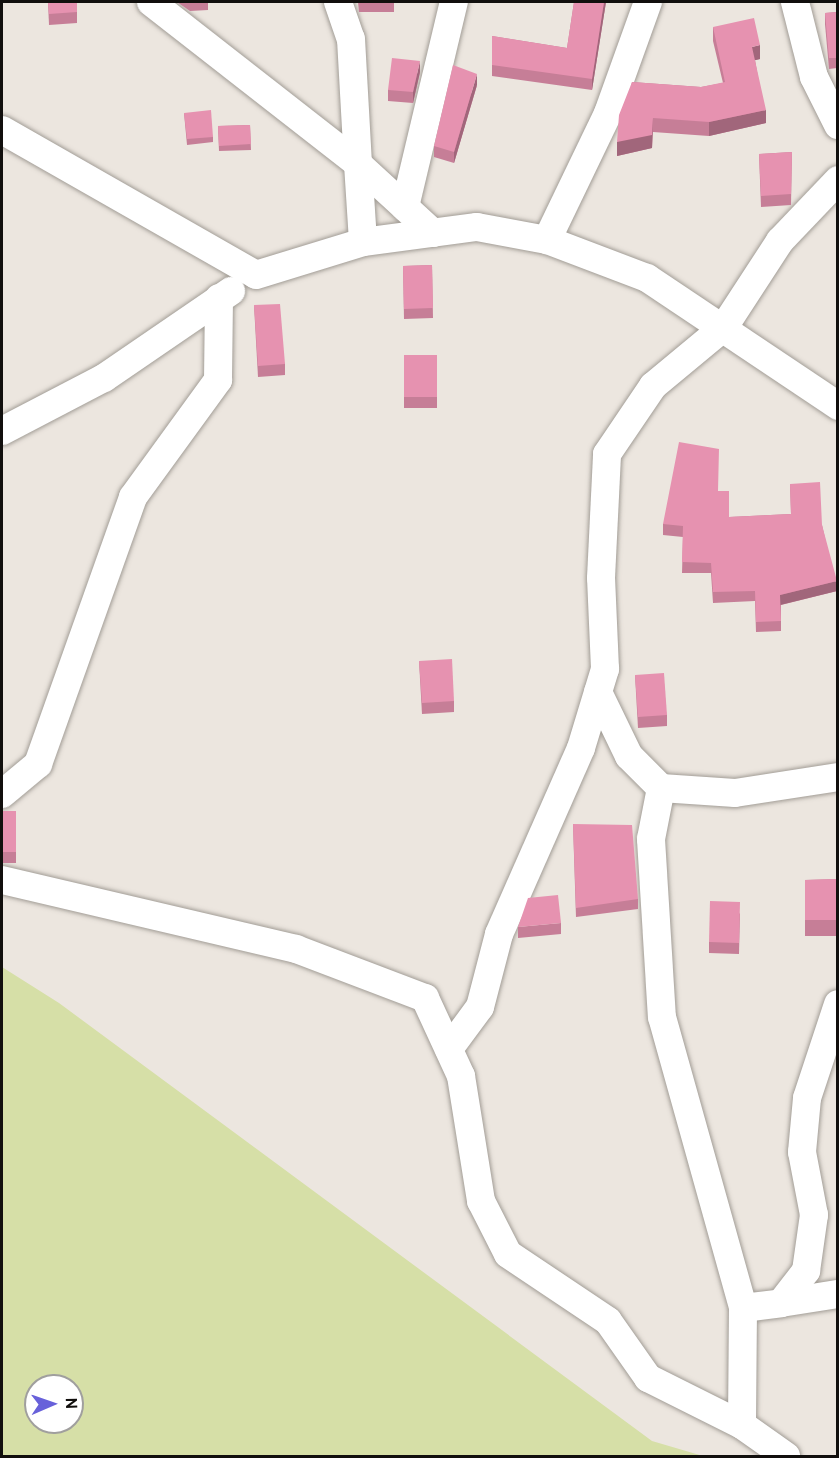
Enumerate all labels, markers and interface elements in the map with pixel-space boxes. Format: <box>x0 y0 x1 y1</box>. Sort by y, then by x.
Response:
north arrow <box>24 1374 84 1434</box>
text: N <box>60 1397 80 1410</box>

